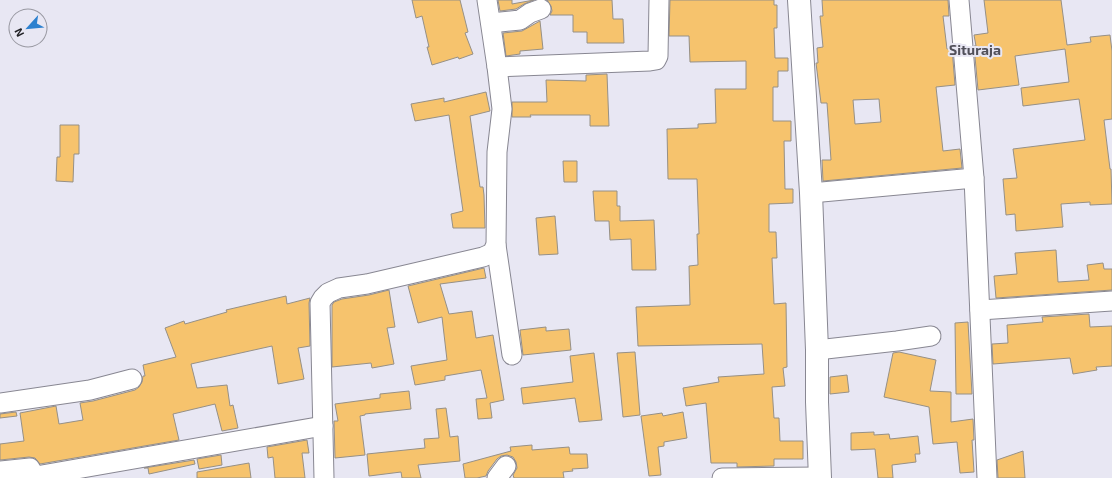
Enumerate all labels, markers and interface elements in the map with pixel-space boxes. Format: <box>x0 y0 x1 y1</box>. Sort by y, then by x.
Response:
north arrow <box>8 8 48 48</box>
text: N <box>11 26 26 39</box>
district label: Situraja <box>949 41 1001 58</box>

